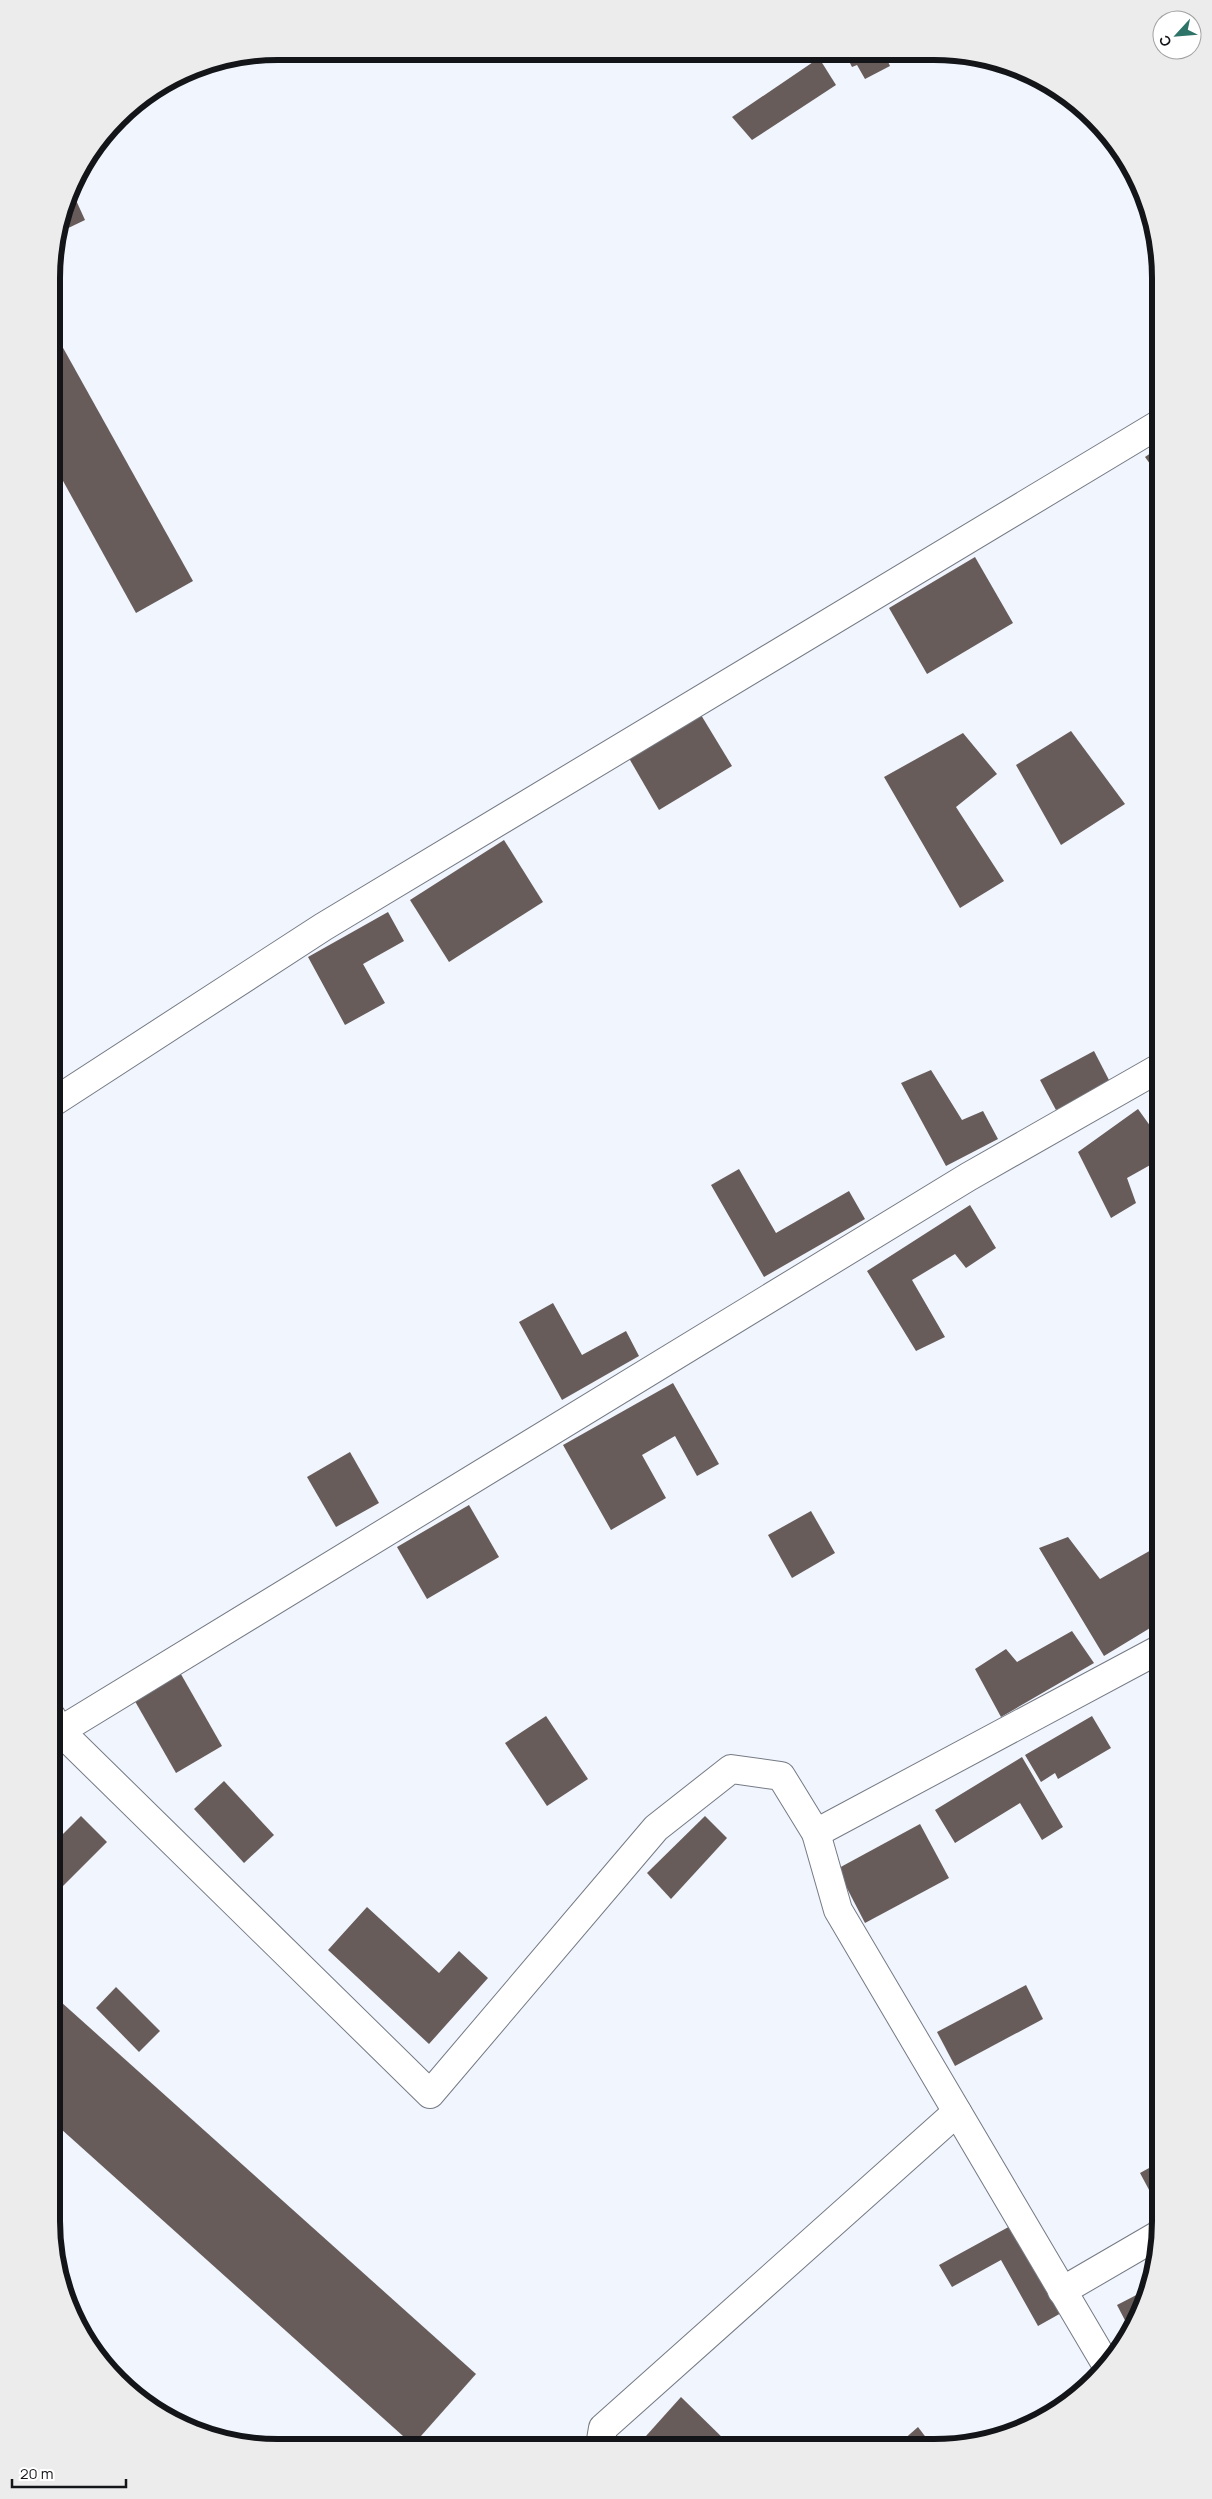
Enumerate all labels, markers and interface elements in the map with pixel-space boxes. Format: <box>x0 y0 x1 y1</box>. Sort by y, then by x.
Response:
north arrow <box>1152 10 1202 60</box>
text: С <box>1154 32 1176 50</box>
scale bar <box>12 2456 126 2488</box>
text: 20 m <box>20 2463 53 2484</box>

